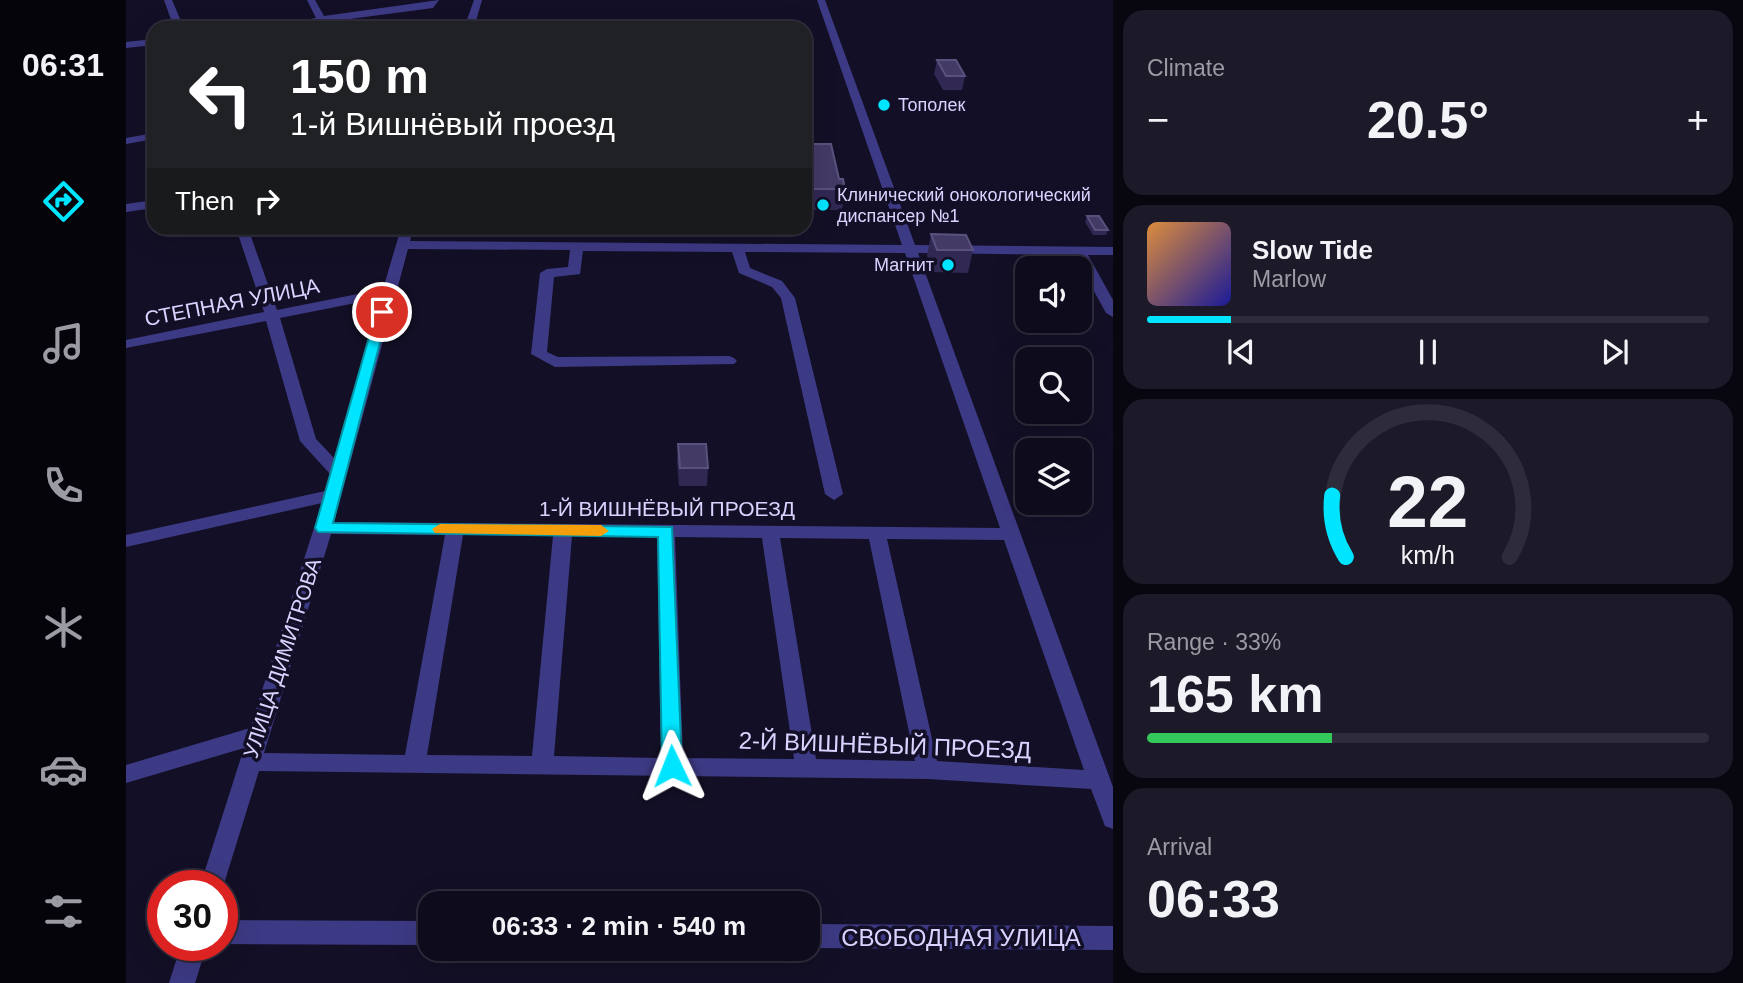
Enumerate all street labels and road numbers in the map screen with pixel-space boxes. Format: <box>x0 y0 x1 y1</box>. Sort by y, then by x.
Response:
street label: СТЕПНАЯ УЛИЦА <box>143 274 321 330</box>
street label: 1-Й ВИШНЁВЫЙ ПРОЕЗД <box>539 497 795 520</box>
street label: УЛИЦА ДИМИТРОВА <box>239 555 325 761</box>
street label: 2-Й ВИШНЁВЫЙ ПРОЕЗД <box>738 726 1032 764</box>
street label: СВОБОДНАЯ УЛИЦА <box>841 924 1081 951</box>

